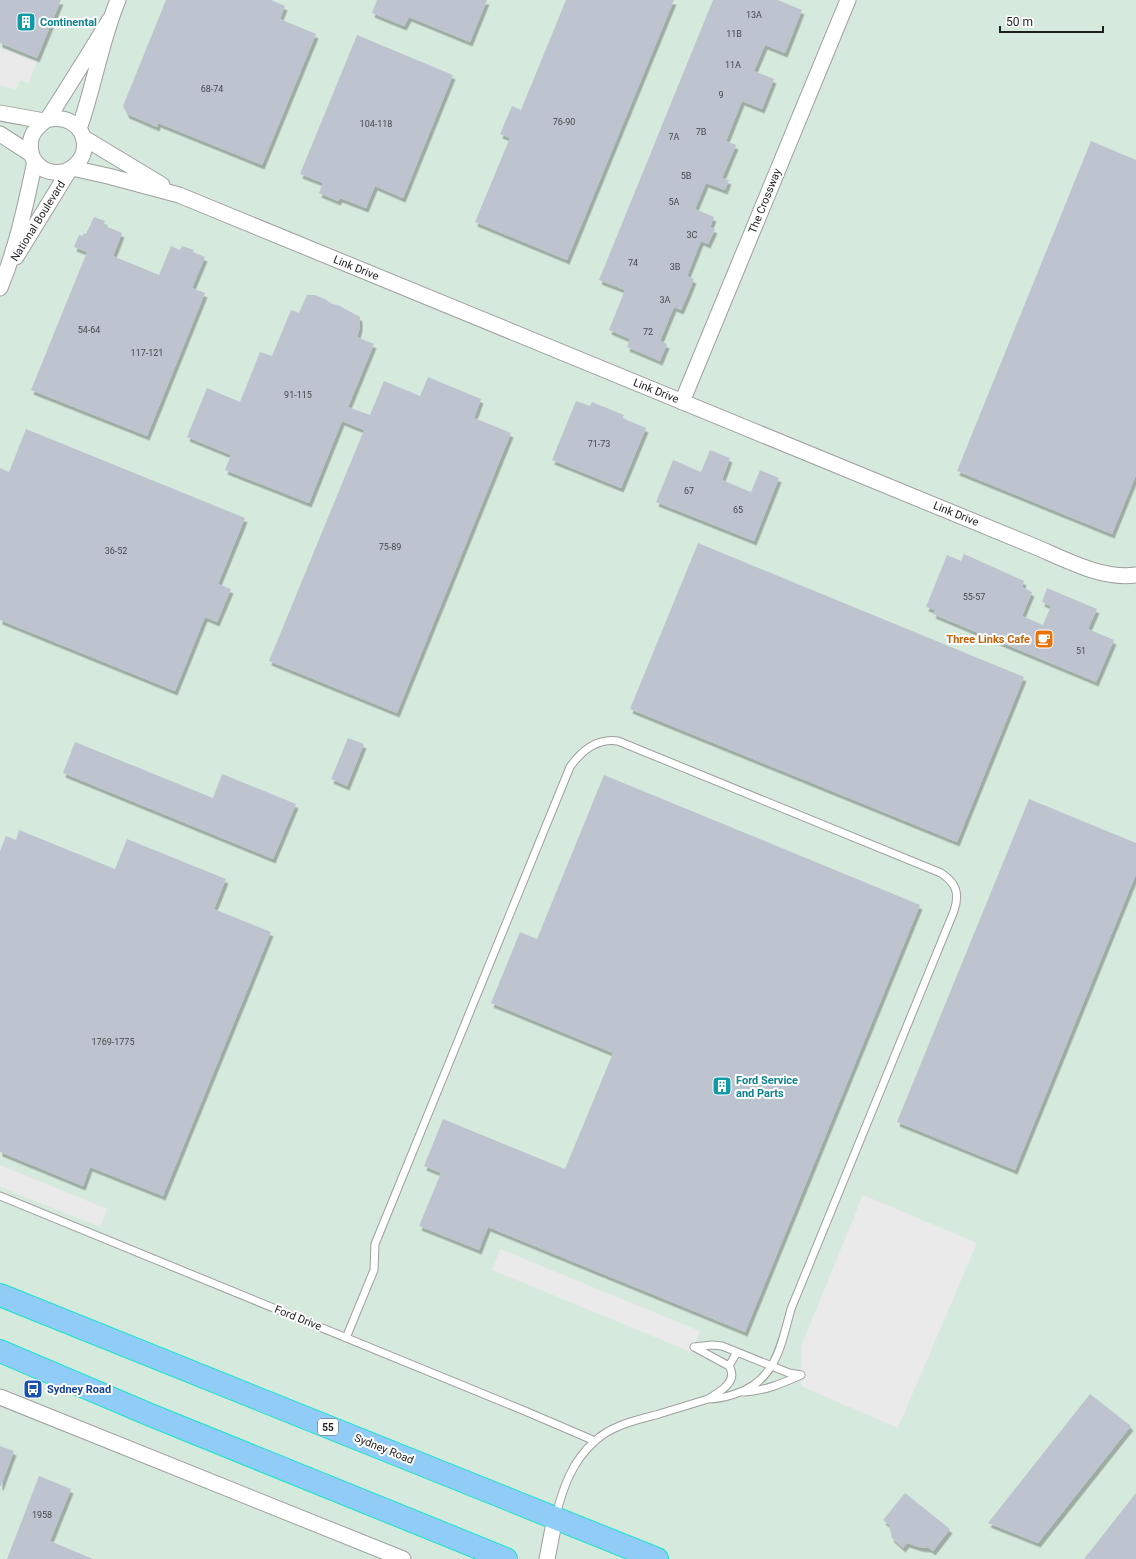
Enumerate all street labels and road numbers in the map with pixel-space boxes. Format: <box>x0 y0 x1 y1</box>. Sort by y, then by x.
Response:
street label: The Crossway <box>746 166 784 235</box>
street label: National Boulevard <box>8 178 68 264</box>
street label: Link Drive <box>331 253 381 283</box>
street label: Link Drive <box>631 376 681 406</box>
street label: Link Drive <box>931 499 981 529</box>
street label: Ford Drive <box>273 1303 324 1333</box>
road number: 55 <box>318 1419 338 1435</box>
street label: Sydney Road <box>352 1431 416 1467</box>

